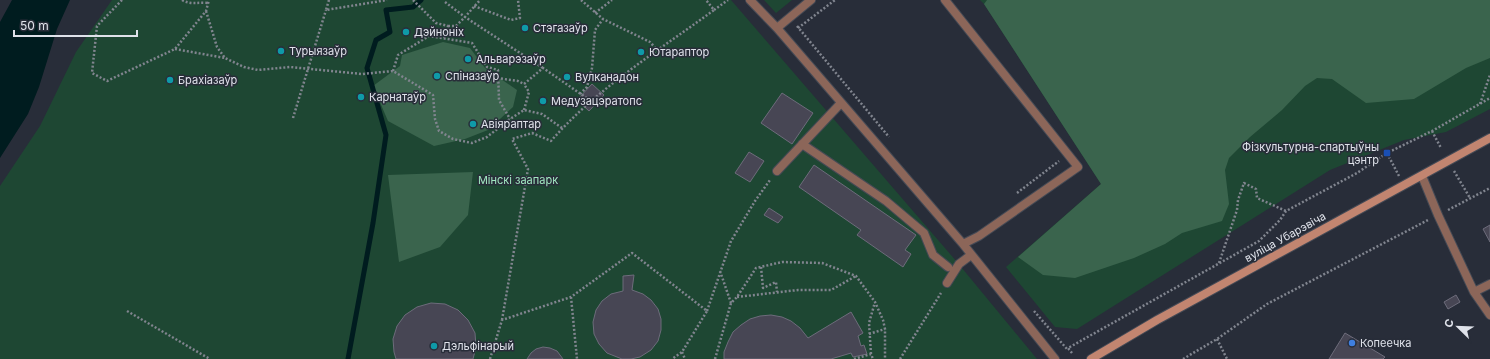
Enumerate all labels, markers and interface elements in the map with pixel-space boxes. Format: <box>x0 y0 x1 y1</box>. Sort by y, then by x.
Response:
scale bar <box>14 12 137 38</box>
text: 50 m <box>20 18 49 33</box>
place label: Стэгазаўр <box>533 21 588 35</box>
marker: Стэгазаўр <box>520 23 530 33</box>
place label: Дэйноніх <box>414 25 464 39</box>
marker: Дэйноніх <box>401 27 411 37</box>
place label: Турыязаўр <box>289 44 347 58</box>
place label: Ютараптор <box>649 45 709 59</box>
marker: Турыязаўр <box>276 46 286 56</box>
marker: Ютараптор <box>636 47 646 57</box>
place label: Альварэзаўр <box>476 52 546 66</box>
marker: Альварэзаўр <box>463 54 473 64</box>
place label: Спіназаўр <box>445 69 499 83</box>
place label: Вулканадон <box>575 70 639 84</box>
marker: Спіназаўр <box>432 71 442 81</box>
marker: Вулканадон <box>562 72 572 82</box>
place label: Брахіазаўр <box>178 73 238 87</box>
marker: Брахіазаўр <box>165 75 175 85</box>
place label: Карнатаўр <box>369 90 426 104</box>
marker: Карнатаўр <box>356 92 366 102</box>
place label: Медузацэратопс <box>551 94 642 108</box>
marker: Медузацэратопс <box>538 96 548 106</box>
place label: Авіяраптар <box>481 117 541 131</box>
marker: Авіяраптар <box>468 119 478 129</box>
place label: Фізкультурна-спартыўны цэнтр <box>1242 140 1379 167</box>
marker: Фізкультурна-спартыўны цэнтр <box>1382 148 1392 158</box>
park label: Мінскі заапарк <box>478 173 558 187</box>
street label: вуліца Убарэвіча <box>1242 209 1328 265</box>
north arrow <box>1438 307 1478 347</box>
text: С <box>1441 317 1457 330</box>
place label: Копеечка <box>1360 336 1411 350</box>
marker: Копеечка <box>1347 338 1357 348</box>
place label: Дэльфінарый <box>442 339 514 353</box>
marker: Дэльфінарый <box>429 341 439 351</box>

